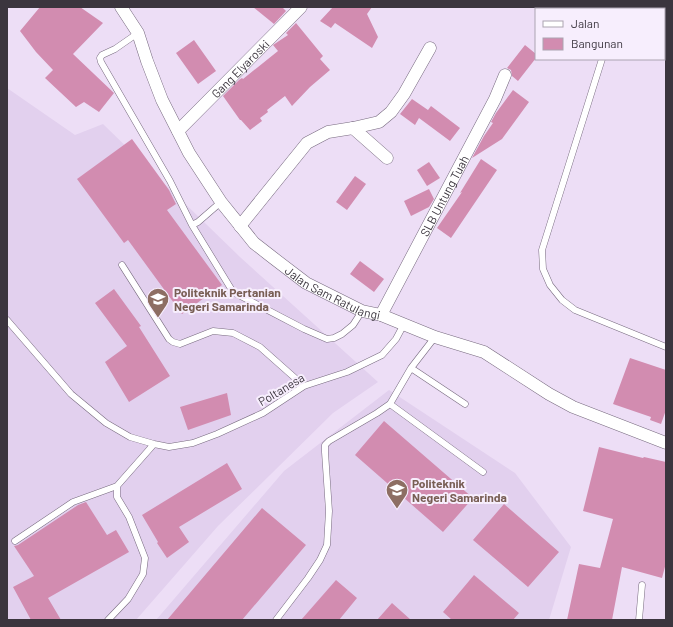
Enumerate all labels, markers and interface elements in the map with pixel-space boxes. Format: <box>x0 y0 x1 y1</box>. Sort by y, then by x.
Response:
legend <box>535 8 665 60</box>
text: Jalan <box>571 16 599 30</box>
text: Bangunan <box>571 36 623 50</box>
street label: Gang Elyaroski <box>208 37 272 100</box>
street label: SLB Untung Tuah <box>417 153 471 238</box>
street label: Jalan Sam Ratulangi <box>283 263 382 322</box>
place label: Politeknik Pertanian Negeri Samarinda <box>174 285 281 313</box>
school or university icon: Politeknik Pertanian Negeri Samarinda <box>145 286 171 319</box>
street label: Poltanesa <box>255 370 307 408</box>
place label: Politeknik Negeri Samarinda <box>412 476 507 504</box>
school or university icon: Politeknik Negeri Samarinda <box>384 477 410 510</box>

